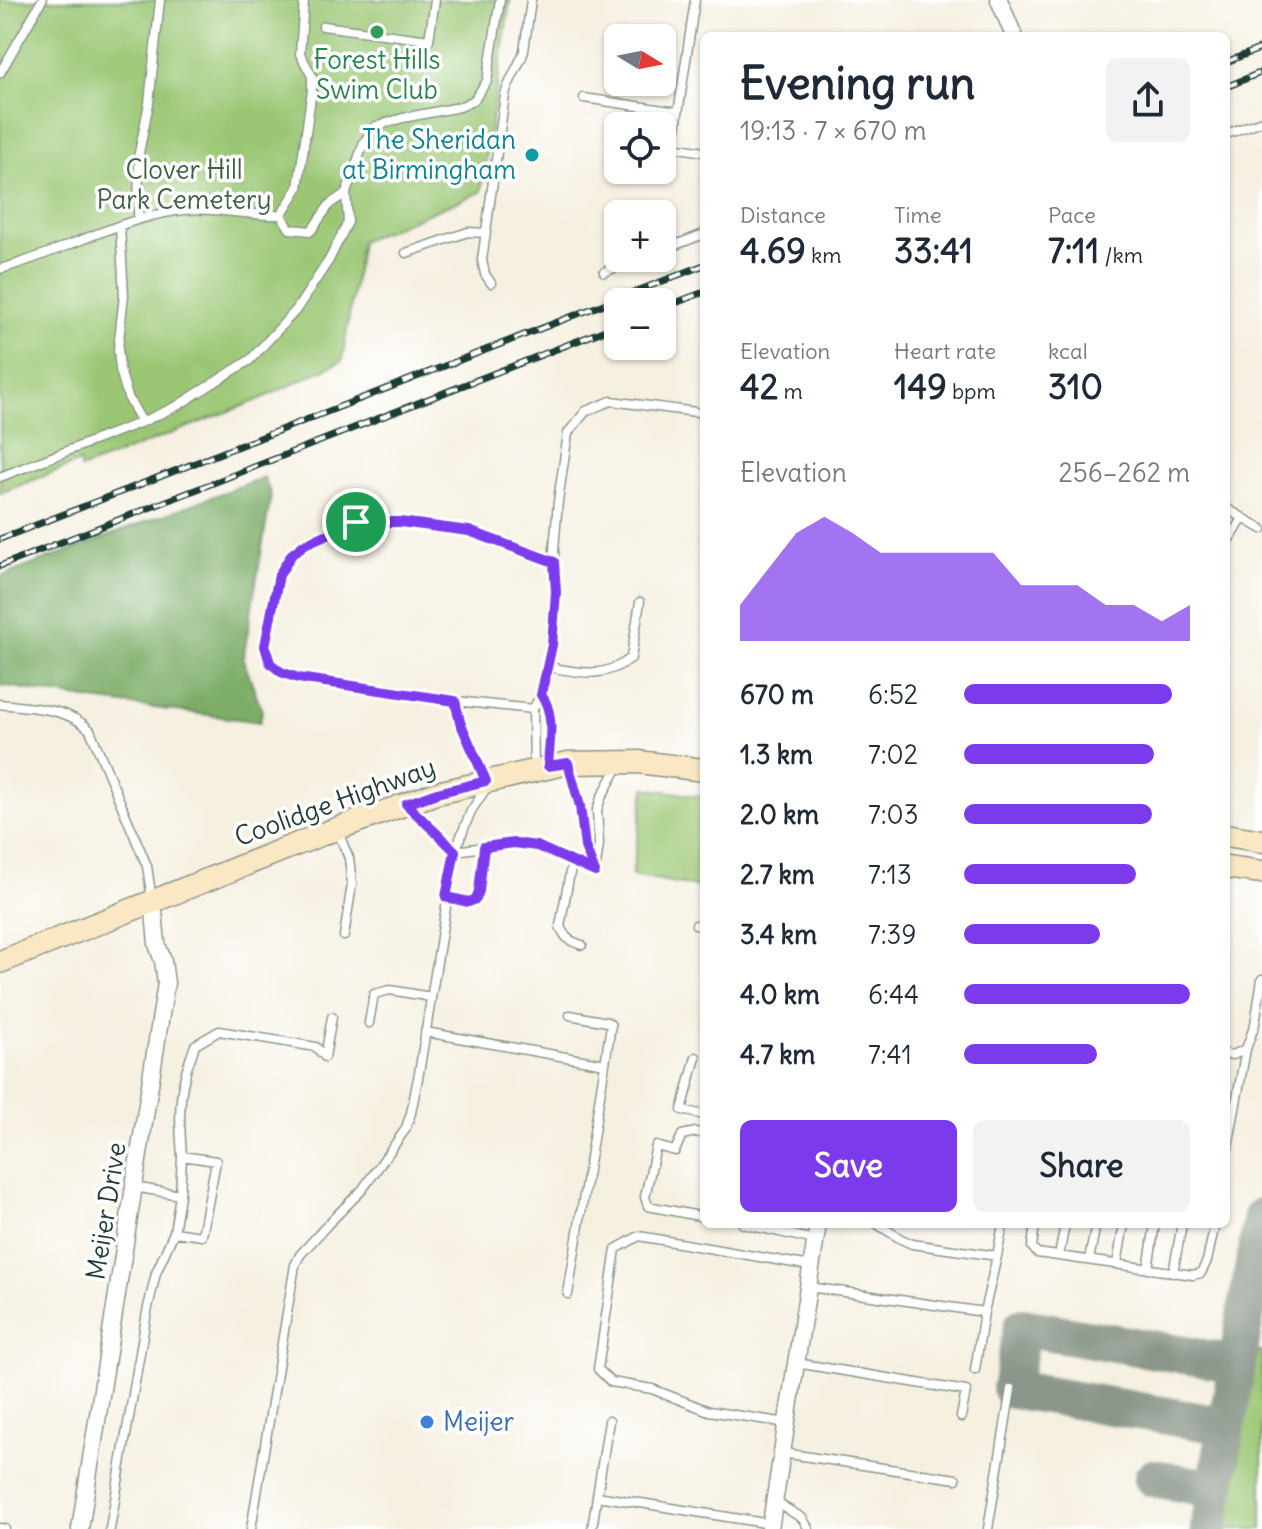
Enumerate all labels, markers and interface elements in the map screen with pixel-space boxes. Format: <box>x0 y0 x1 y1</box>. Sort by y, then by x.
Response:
marker: Forest Hills Swim Club <box>368 23 386 41</box>
north arrow <box>604 24 676 96</box>
map controls <box>604 24 676 360</box>
place label: Forest Hills Swim Club <box>314 43 440 106</box>
text: Evening run <box>740 56 975 111</box>
button: share <box>1106 58 1190 142</box>
button: locate <box>604 112 676 184</box>
text: 19:13 · 7 × 670 m <box>740 114 926 147</box>
place label: The Sheridan at Birmingham <box>342 123 516 186</box>
marker: The Sheridan at Birmingham <box>523 146 541 164</box>
park label: Clover Hill Park Cemetery <box>96 153 272 216</box>
button: + <box>604 200 676 272</box>
text: Distance <box>740 201 826 229</box>
text: Time <box>894 201 942 229</box>
text: Pace <box>1048 201 1096 229</box>
text: 4.69 <box>740 229 806 272</box>
text: 33:41 <box>894 229 973 272</box>
text: 7:11 <box>1048 229 1099 272</box>
text: km <box>806 241 842 269</box>
text: /km <box>1099 241 1143 269</box>
button: − <box>604 288 676 360</box>
text: Elevation <box>740 337 830 365</box>
text: Heart rate <box>894 337 996 365</box>
text: kcal <box>1048 337 1088 365</box>
text: 42 <box>740 365 778 408</box>
text: 149 <box>894 365 947 408</box>
text: 310 <box>1048 365 1103 408</box>
text: m <box>778 377 803 405</box>
text: bpm <box>947 377 996 405</box>
text: Elevation <box>740 456 847 489</box>
text: 256–262 m <box>1059 456 1190 489</box>
pin <box>322 488 390 556</box>
icon: arrive <box>334 500 378 544</box>
text: 670 m <box>740 678 814 711</box>
text: 6:52 <box>868 678 918 711</box>
text: 1.3 km <box>740 738 813 771</box>
text: 7:02 <box>868 738 918 771</box>
street label: Coolidge Highway <box>230 750 440 853</box>
text: 2.0 km <box>740 798 819 831</box>
text: 7:03 <box>868 798 919 831</box>
text: 2.7 km <box>740 858 815 891</box>
text: 7:13 <box>868 858 912 891</box>
text: 3.4 km <box>740 918 817 951</box>
text: 7:39 <box>868 918 916 951</box>
text: 4.0 km <box>740 978 820 1011</box>
text: 6:44 <box>868 978 919 1011</box>
text: 4.7 km <box>740 1038 815 1071</box>
text: 7:41 <box>868 1038 912 1071</box>
button: Save <box>740 1120 957 1212</box>
button: Share <box>973 1120 1190 1212</box>
street label: Meijer Drive <box>78 1140 133 1282</box>
place label: Meijer <box>443 1405 515 1438</box>
marker: Meijer <box>418 1413 436 1431</box>

